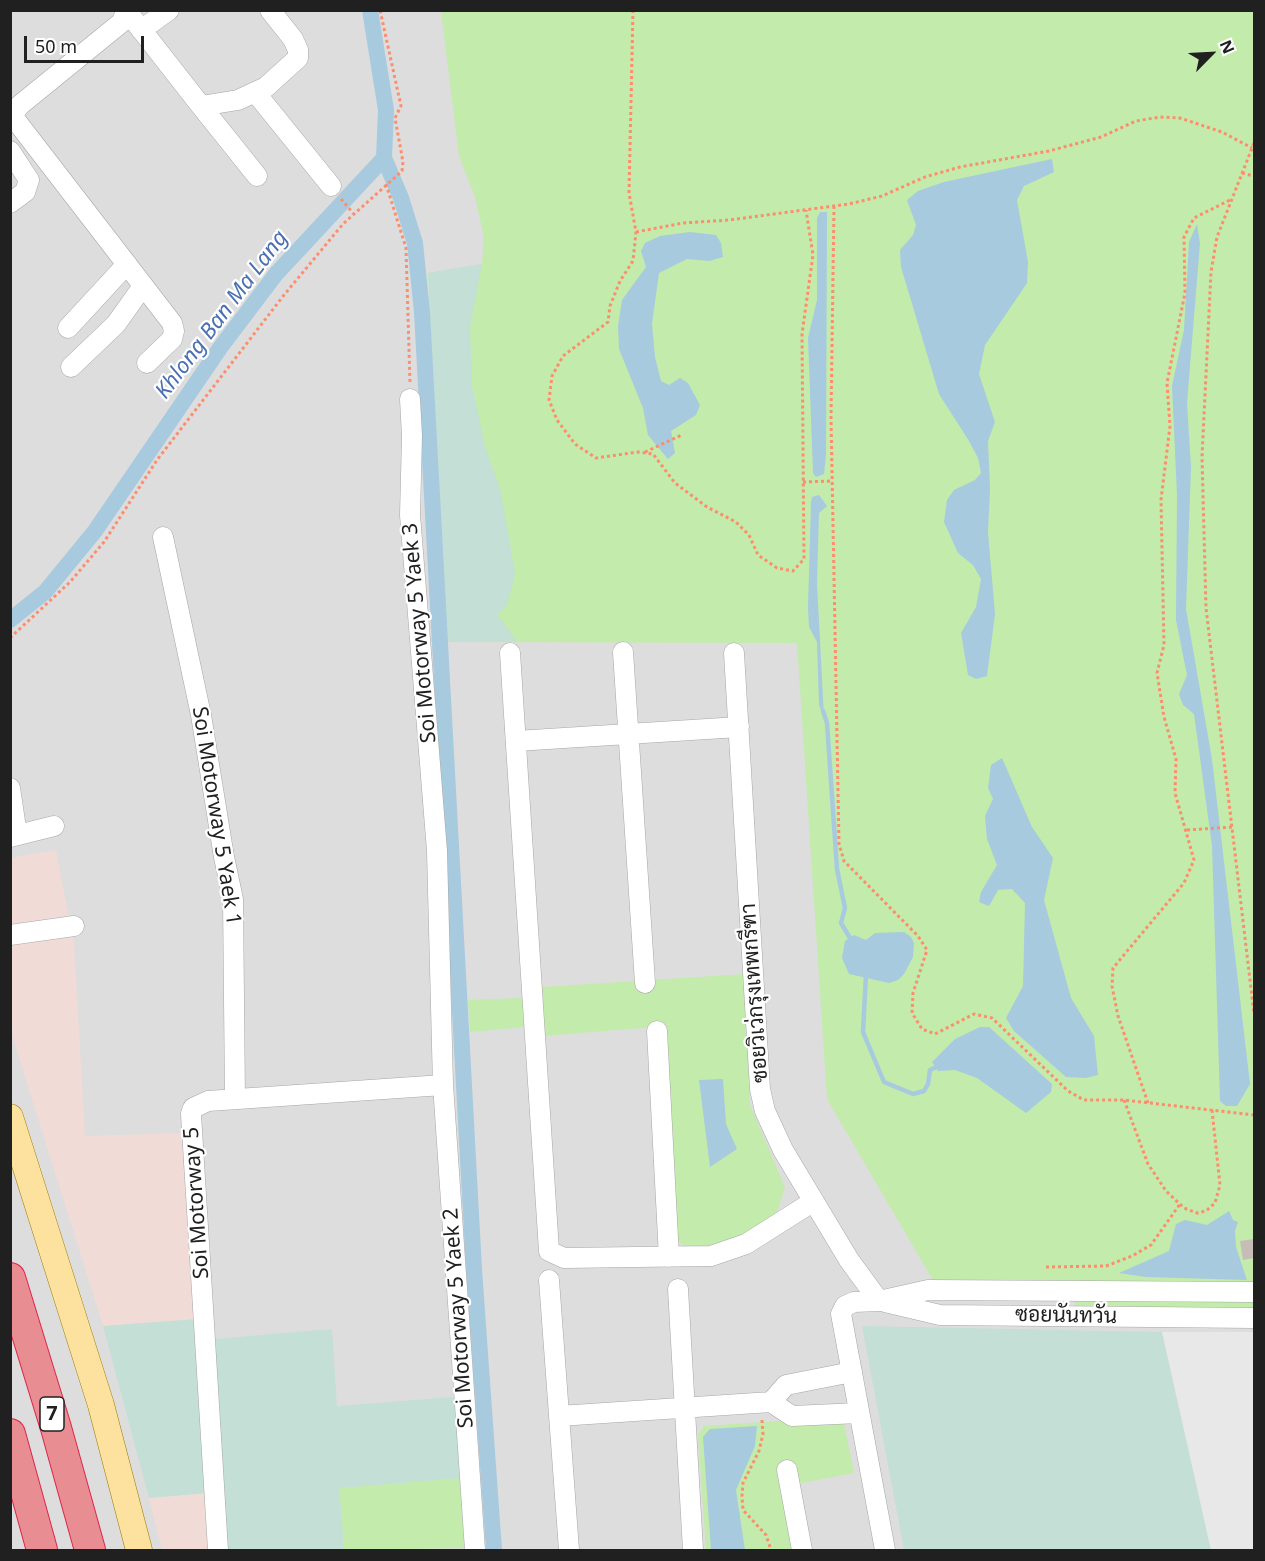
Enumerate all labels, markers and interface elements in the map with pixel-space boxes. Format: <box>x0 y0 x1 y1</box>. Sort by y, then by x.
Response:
scale bar <box>27 24 147 62</box>
north arrow <box>1181 24 1241 84</box>
text: 50 m <box>35 34 77 58</box>
text: N <box>1215 36 1240 57</box>
water label: Khlong Ban Ma Lang <box>150 226 294 404</box>
street label: Soi Motorway 5 Yaek 3 <box>398 522 442 744</box>
street label: Soi Motorway 5 Yaek 1 <box>186 705 246 927</box>
street label: ซอยวิเว่กรุงเทพกรีฑา <box>736 902 774 1084</box>
street label: Soi Motorway 5 <box>179 1126 215 1280</box>
street label: Soi Motorway 5 Yaek 2 <box>439 1207 479 1429</box>
street label: ซอยนันทวัน <box>1015 1303 1117 1329</box>
road number: 7 <box>40 1397 64 1431</box>

